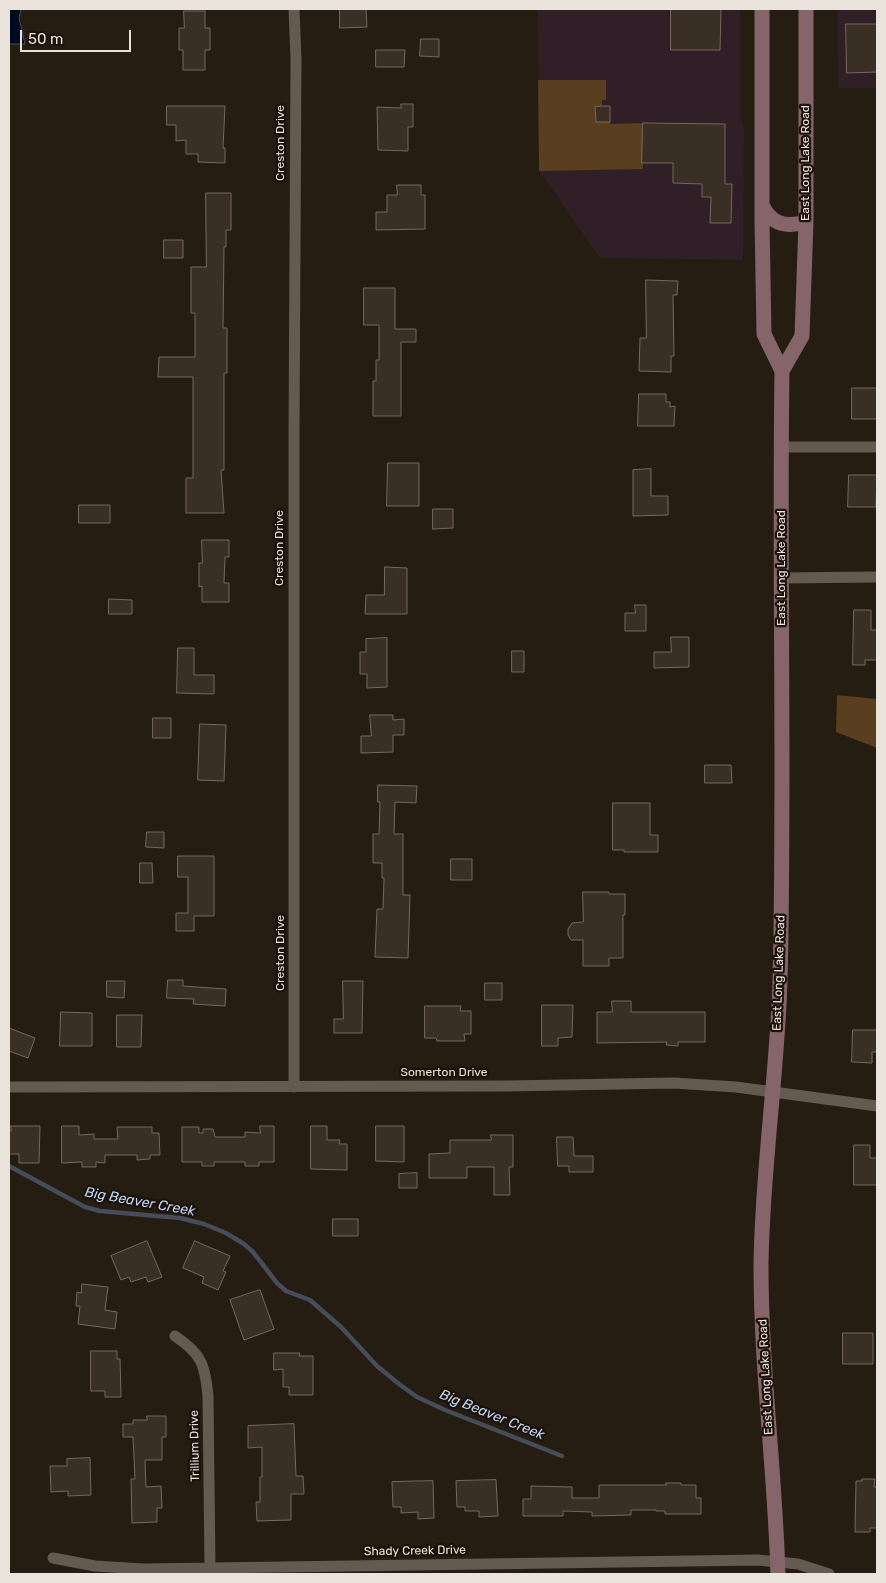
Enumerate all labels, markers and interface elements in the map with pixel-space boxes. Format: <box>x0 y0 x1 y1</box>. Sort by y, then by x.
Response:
scale bar <box>22 20 134 52</box>
text: 50 m <box>28 30 63 48</box>
street label: Creston Drive <box>274 105 288 181</box>
street label: East Long Lake Road <box>799 105 813 221</box>
street label: Creston Drive <box>273 510 287 586</box>
street label: East Long Lake Road <box>775 510 789 626</box>
street label: Creston Drive <box>274 915 288 991</box>
street label: East Long Lake Road <box>770 915 788 1031</box>
street label: Somerton Drive <box>401 1066 487 1080</box>
water label: Big Beaver Creek <box>84 1184 196 1220</box>
street label: East Long Lake Road <box>756 1319 776 1435</box>
water label: Big Beaver Creek <box>437 1386 547 1444</box>
street label: Trillium Drive <box>187 1410 203 1482</box>
street label: Shady Creek Drive <box>364 1543 466 1559</box>

